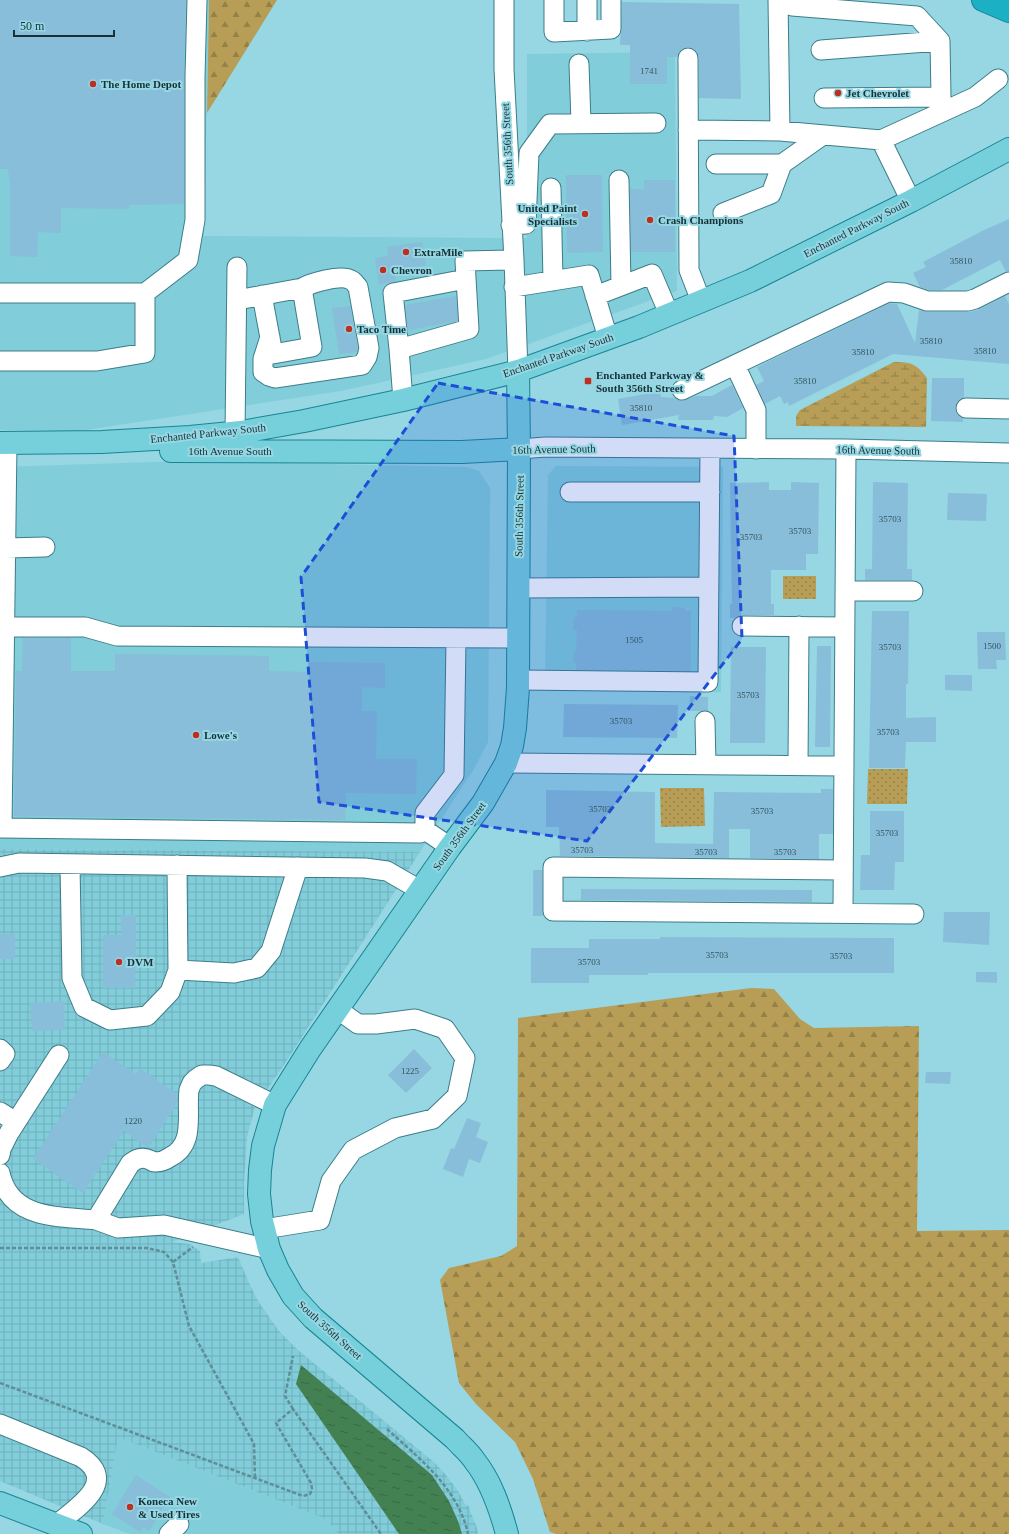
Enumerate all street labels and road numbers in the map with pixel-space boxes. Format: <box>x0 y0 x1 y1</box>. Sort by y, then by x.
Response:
street label: South 356th Street <box>499 103 515 185</box>
street label: Enchanted Parkway South <box>802 196 911 260</box>
street label: Enchanted Parkway South <box>501 330 615 380</box>
street label: Enchanted Parkway South <box>150 421 267 445</box>
street label: 16th Avenue South <box>512 442 596 456</box>
street label: 16th Avenue South <box>836 443 920 457</box>
street label: 16th Avenue South <box>188 445 272 457</box>
street label: South 356th Street <box>512 475 526 557</box>
street label: South 356th Street <box>430 799 488 873</box>
street label: South 356th Street <box>296 1298 364 1362</box>

